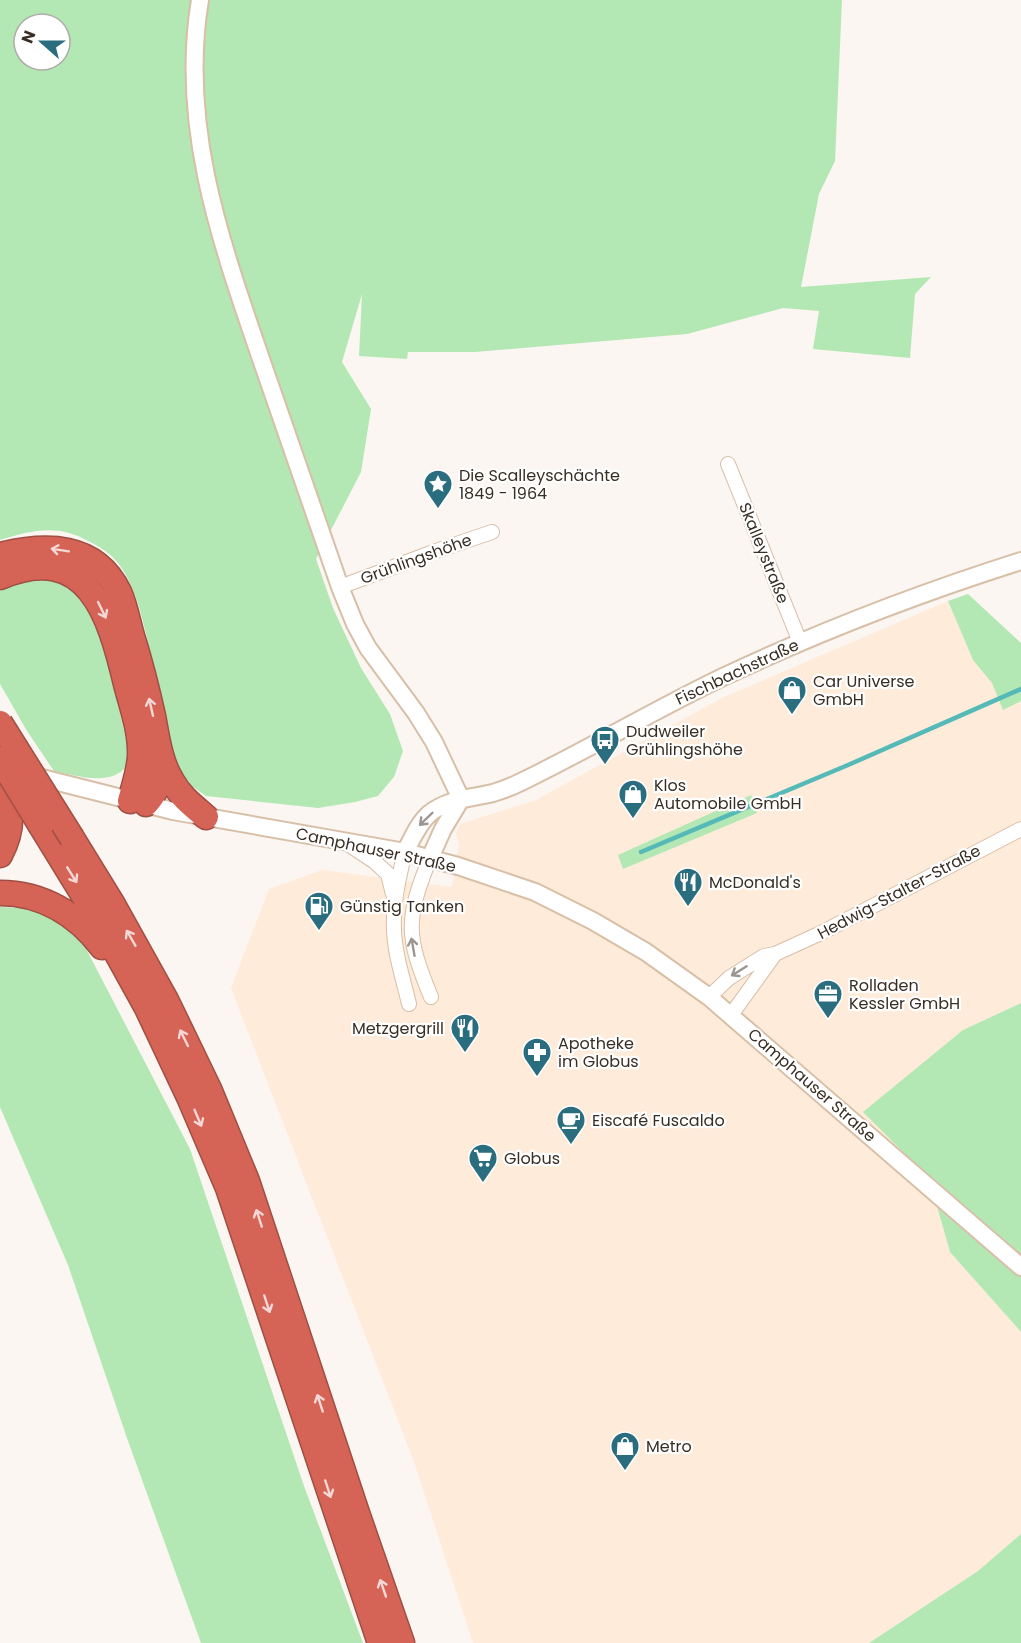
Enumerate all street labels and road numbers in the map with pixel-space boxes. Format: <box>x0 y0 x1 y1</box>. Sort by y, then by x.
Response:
street label: Skalleystraße <box>733 499 795 607</box>
street label: Grühlingshöhe <box>357 528 475 590</box>
street label: Fischbachstraße <box>672 633 802 711</box>
street label: Camphauser Straße <box>294 822 458 878</box>
street label: Hedwig-Stalter-Straße <box>813 839 985 945</box>
street label: Camphauser Straße <box>743 1023 881 1147</box>

